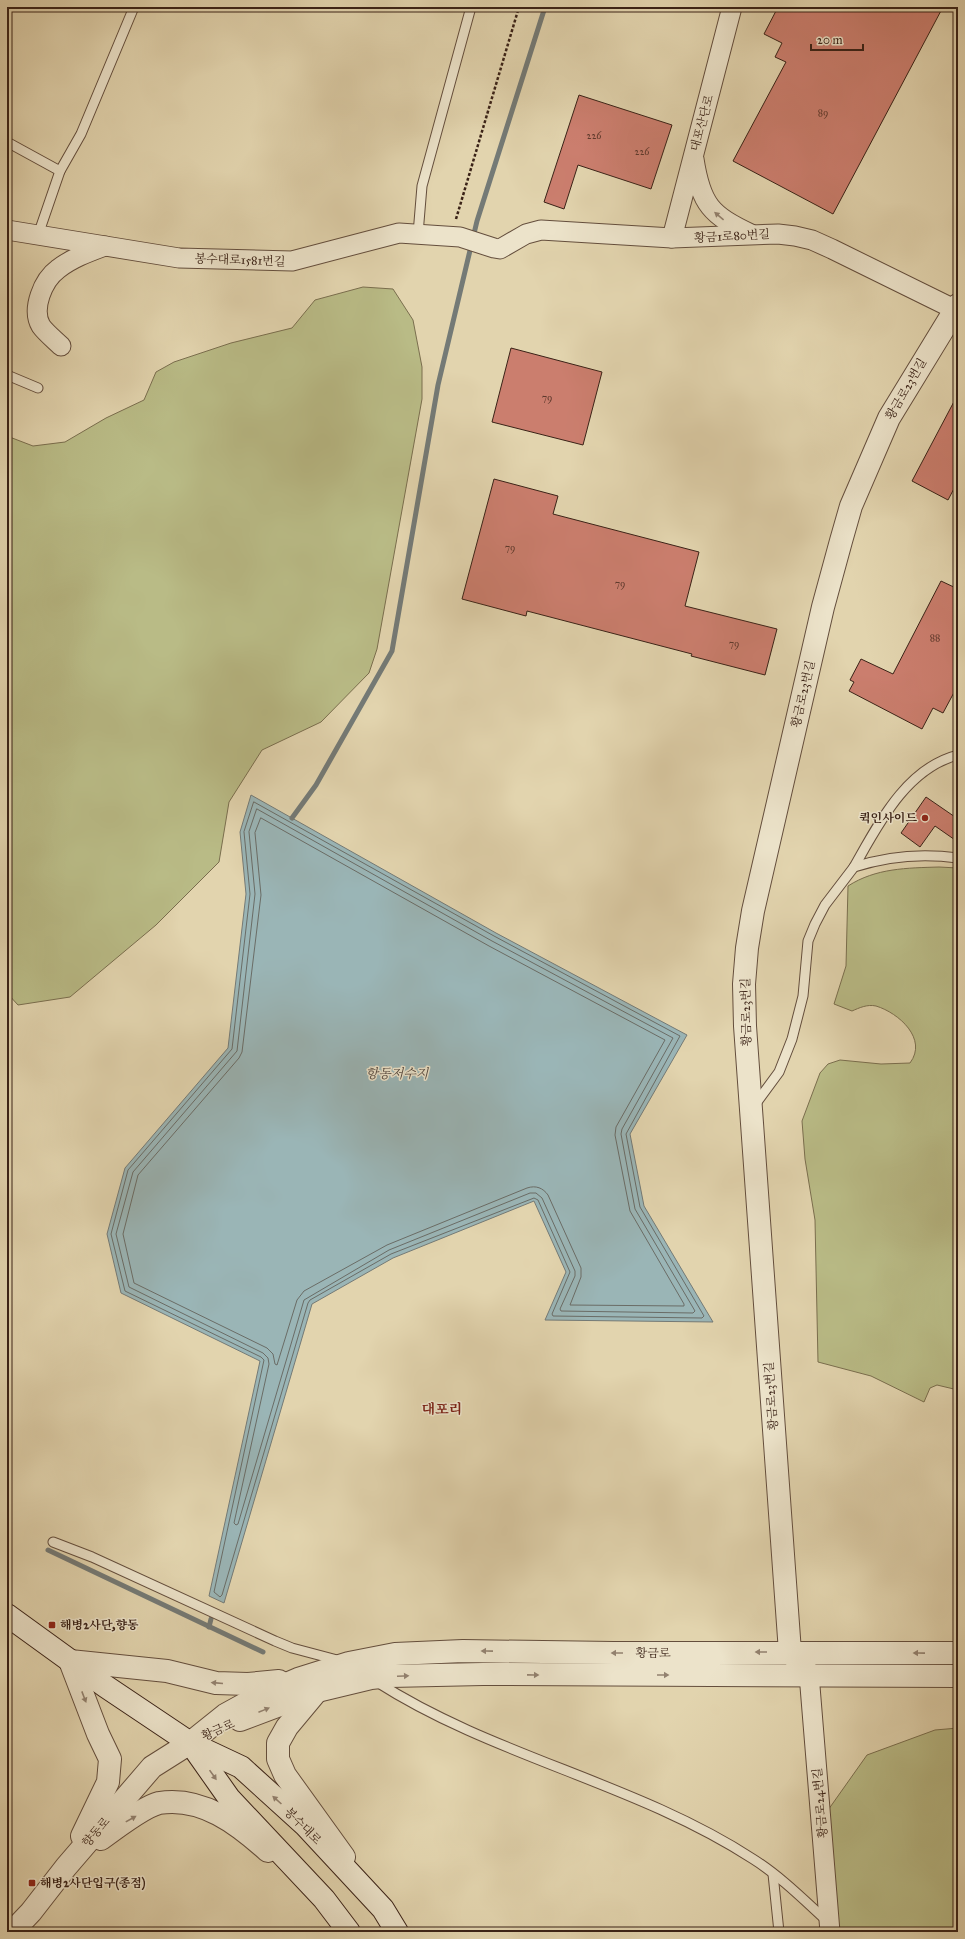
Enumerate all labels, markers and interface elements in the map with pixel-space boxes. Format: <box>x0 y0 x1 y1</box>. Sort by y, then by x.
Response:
scale bar <box>811 26 863 52</box>
text: 20 m <box>817 33 843 47</box>
street label: 대포산단로 <box>688 93 716 153</box>
house number: 89 <box>818 107 828 119</box>
house number: 226 <box>587 130 602 142</box>
house number: 226 <box>635 146 650 158</box>
one-way arrow <box>714 211 724 221</box>
street label: 황금1로80번길 <box>694 227 770 245</box>
street label: 봉수대로1581번길 <box>194 251 286 269</box>
street label: 황금로23번길 <box>883 356 929 422</box>
house number: 79 <box>542 392 552 404</box>
house number: 79 <box>505 542 515 554</box>
house number: 79 <box>615 578 625 590</box>
house number: 88 <box>930 632 940 644</box>
house number: 79 <box>729 638 739 650</box>
street label: 황금로23번길 <box>788 659 818 729</box>
place label: 퀵인사이드 <box>859 811 917 825</box>
marker: 퀵인사이드 <box>920 813 930 823</box>
street label: 황금로23번길 <box>738 978 754 1046</box>
water label: 항동저수지 <box>366 1066 430 1082</box>
street label: 황금로23번길 <box>762 1361 780 1431</box>
district label: 대포리 <box>422 1401 462 1418</box>
place label: 해병2사단,향동 <box>60 1618 139 1632</box>
marker: 해병2사단,향동 <box>47 1620 57 1630</box>
street label: 황금로 <box>636 1646 671 1660</box>
one-way arrow <box>480 1648 493 1654</box>
one-way arrow <box>754 1649 767 1655</box>
one-way arrow <box>610 1650 623 1656</box>
one-way arrow <box>912 1650 925 1656</box>
one-way arrow <box>527 1672 540 1678</box>
one-way arrow <box>657 1672 670 1678</box>
one-way arrow <box>397 1673 410 1679</box>
one-way arrow <box>211 1679 223 1686</box>
one-way arrow <box>82 1692 88 1704</box>
one-way arrow <box>259 1707 271 1713</box>
street label: 황금로 <box>199 1716 237 1743</box>
street label: 황금로24번길 <box>810 1767 830 1839</box>
one-way arrow <box>208 1769 217 1780</box>
one-way arrow <box>272 1795 282 1805</box>
street label: 봉수대로 <box>282 1805 325 1848</box>
street label: 향동로 <box>79 1814 113 1850</box>
one-way arrow <box>125 1815 137 1822</box>
place label: 해병2사단입구(종점) <box>40 1876 146 1891</box>
marker: 해병2사단입구(종점) <box>27 1878 37 1888</box>

